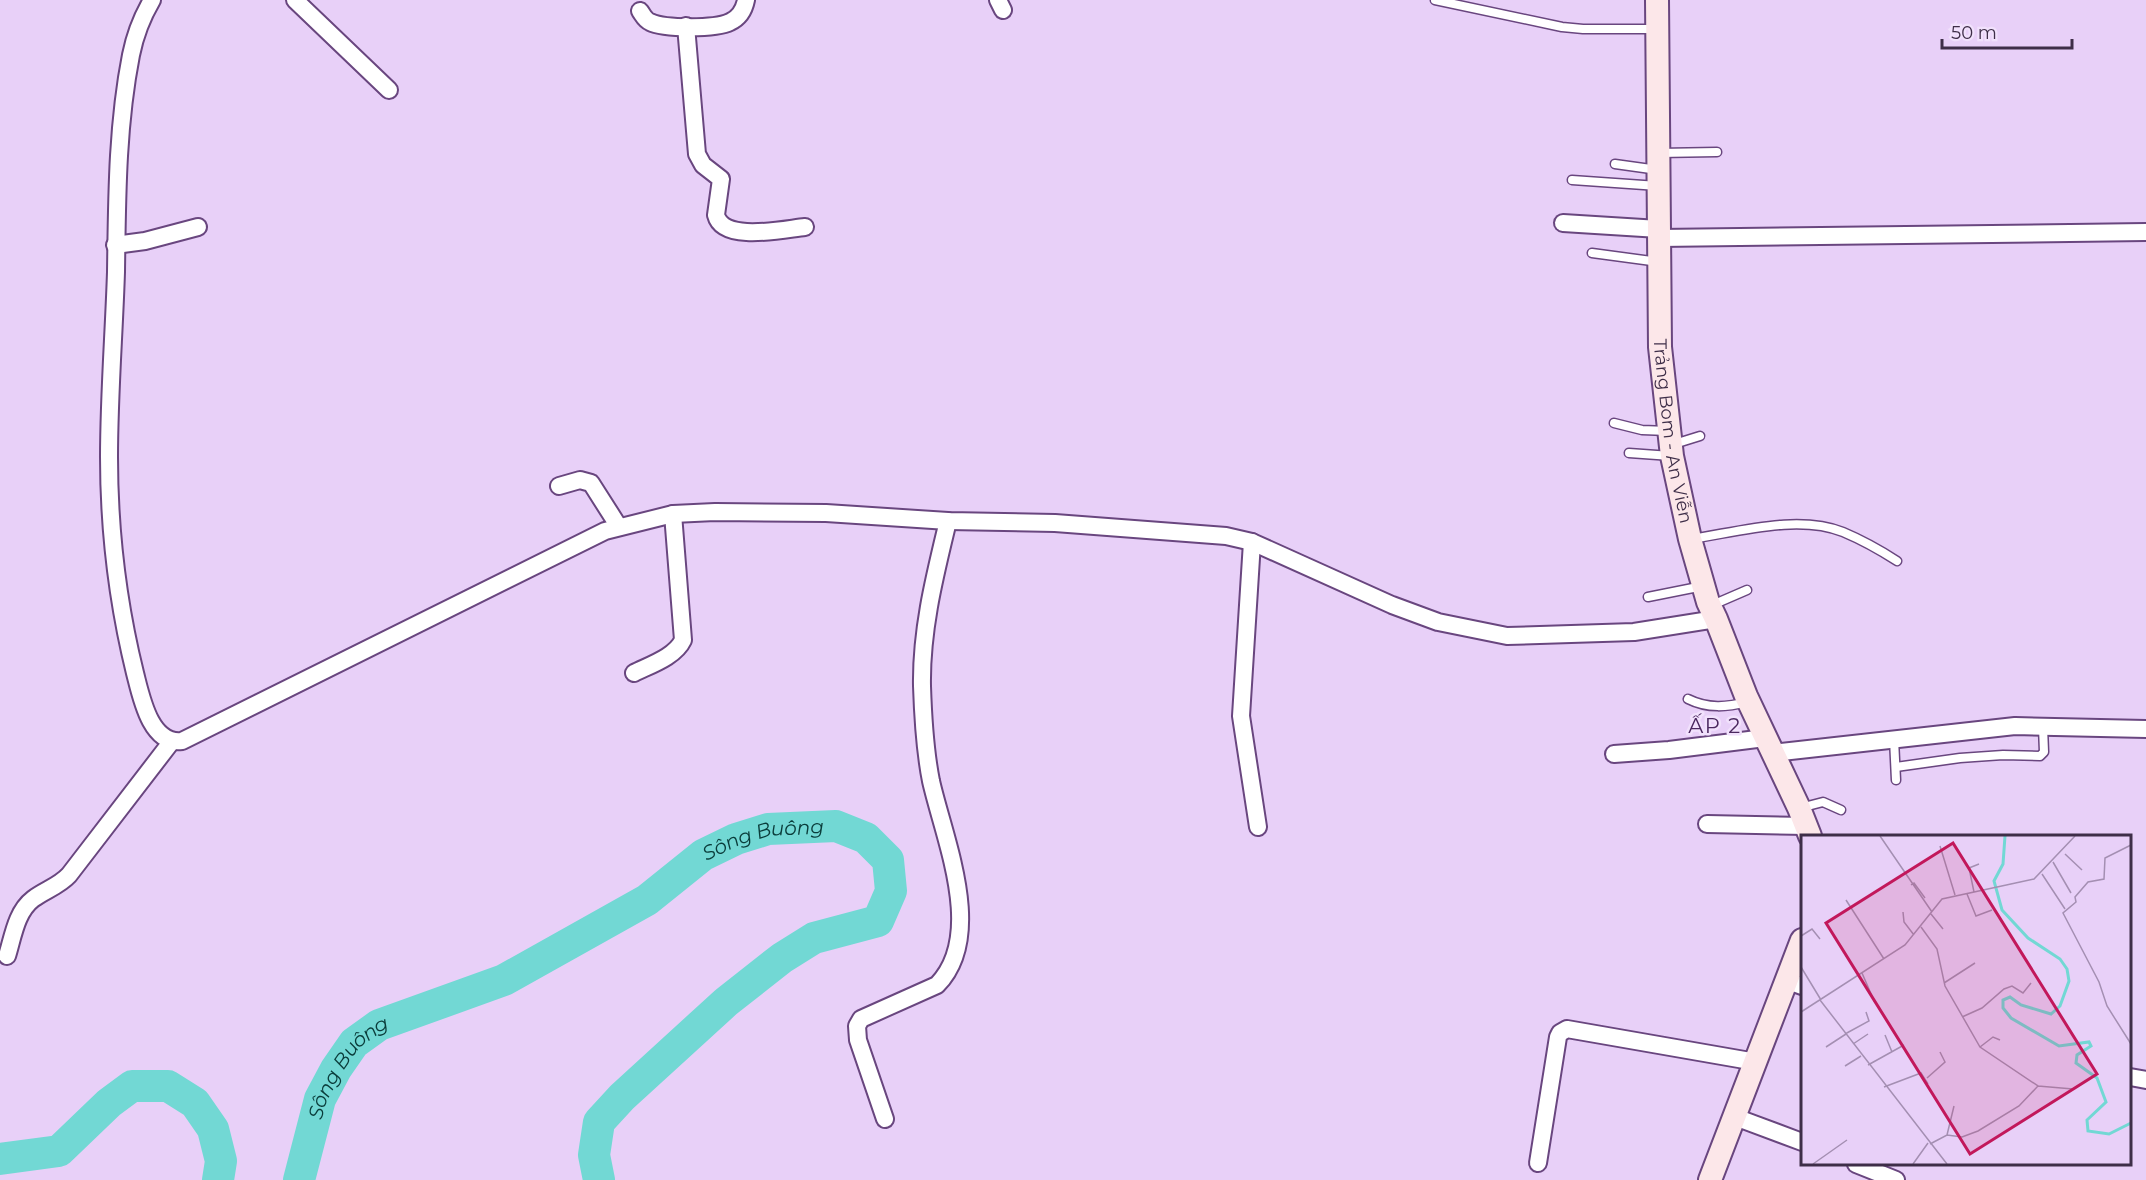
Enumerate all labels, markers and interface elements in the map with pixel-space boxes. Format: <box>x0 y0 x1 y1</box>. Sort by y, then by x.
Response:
scale bar <box>1942 12 2072 50</box>
text: 50 m <box>1951 22 1997 44</box>
street label: Trảng Bom - An Viễn <box>1649 339 1697 525</box>
district label: ẤP 2 <box>1688 713 1742 738</box>
water label: Sông Buông <box>698 815 824 866</box>
inset map <box>1801 835 2131 1165</box>
water label: Sông Buông <box>303 1011 391 1122</box>

